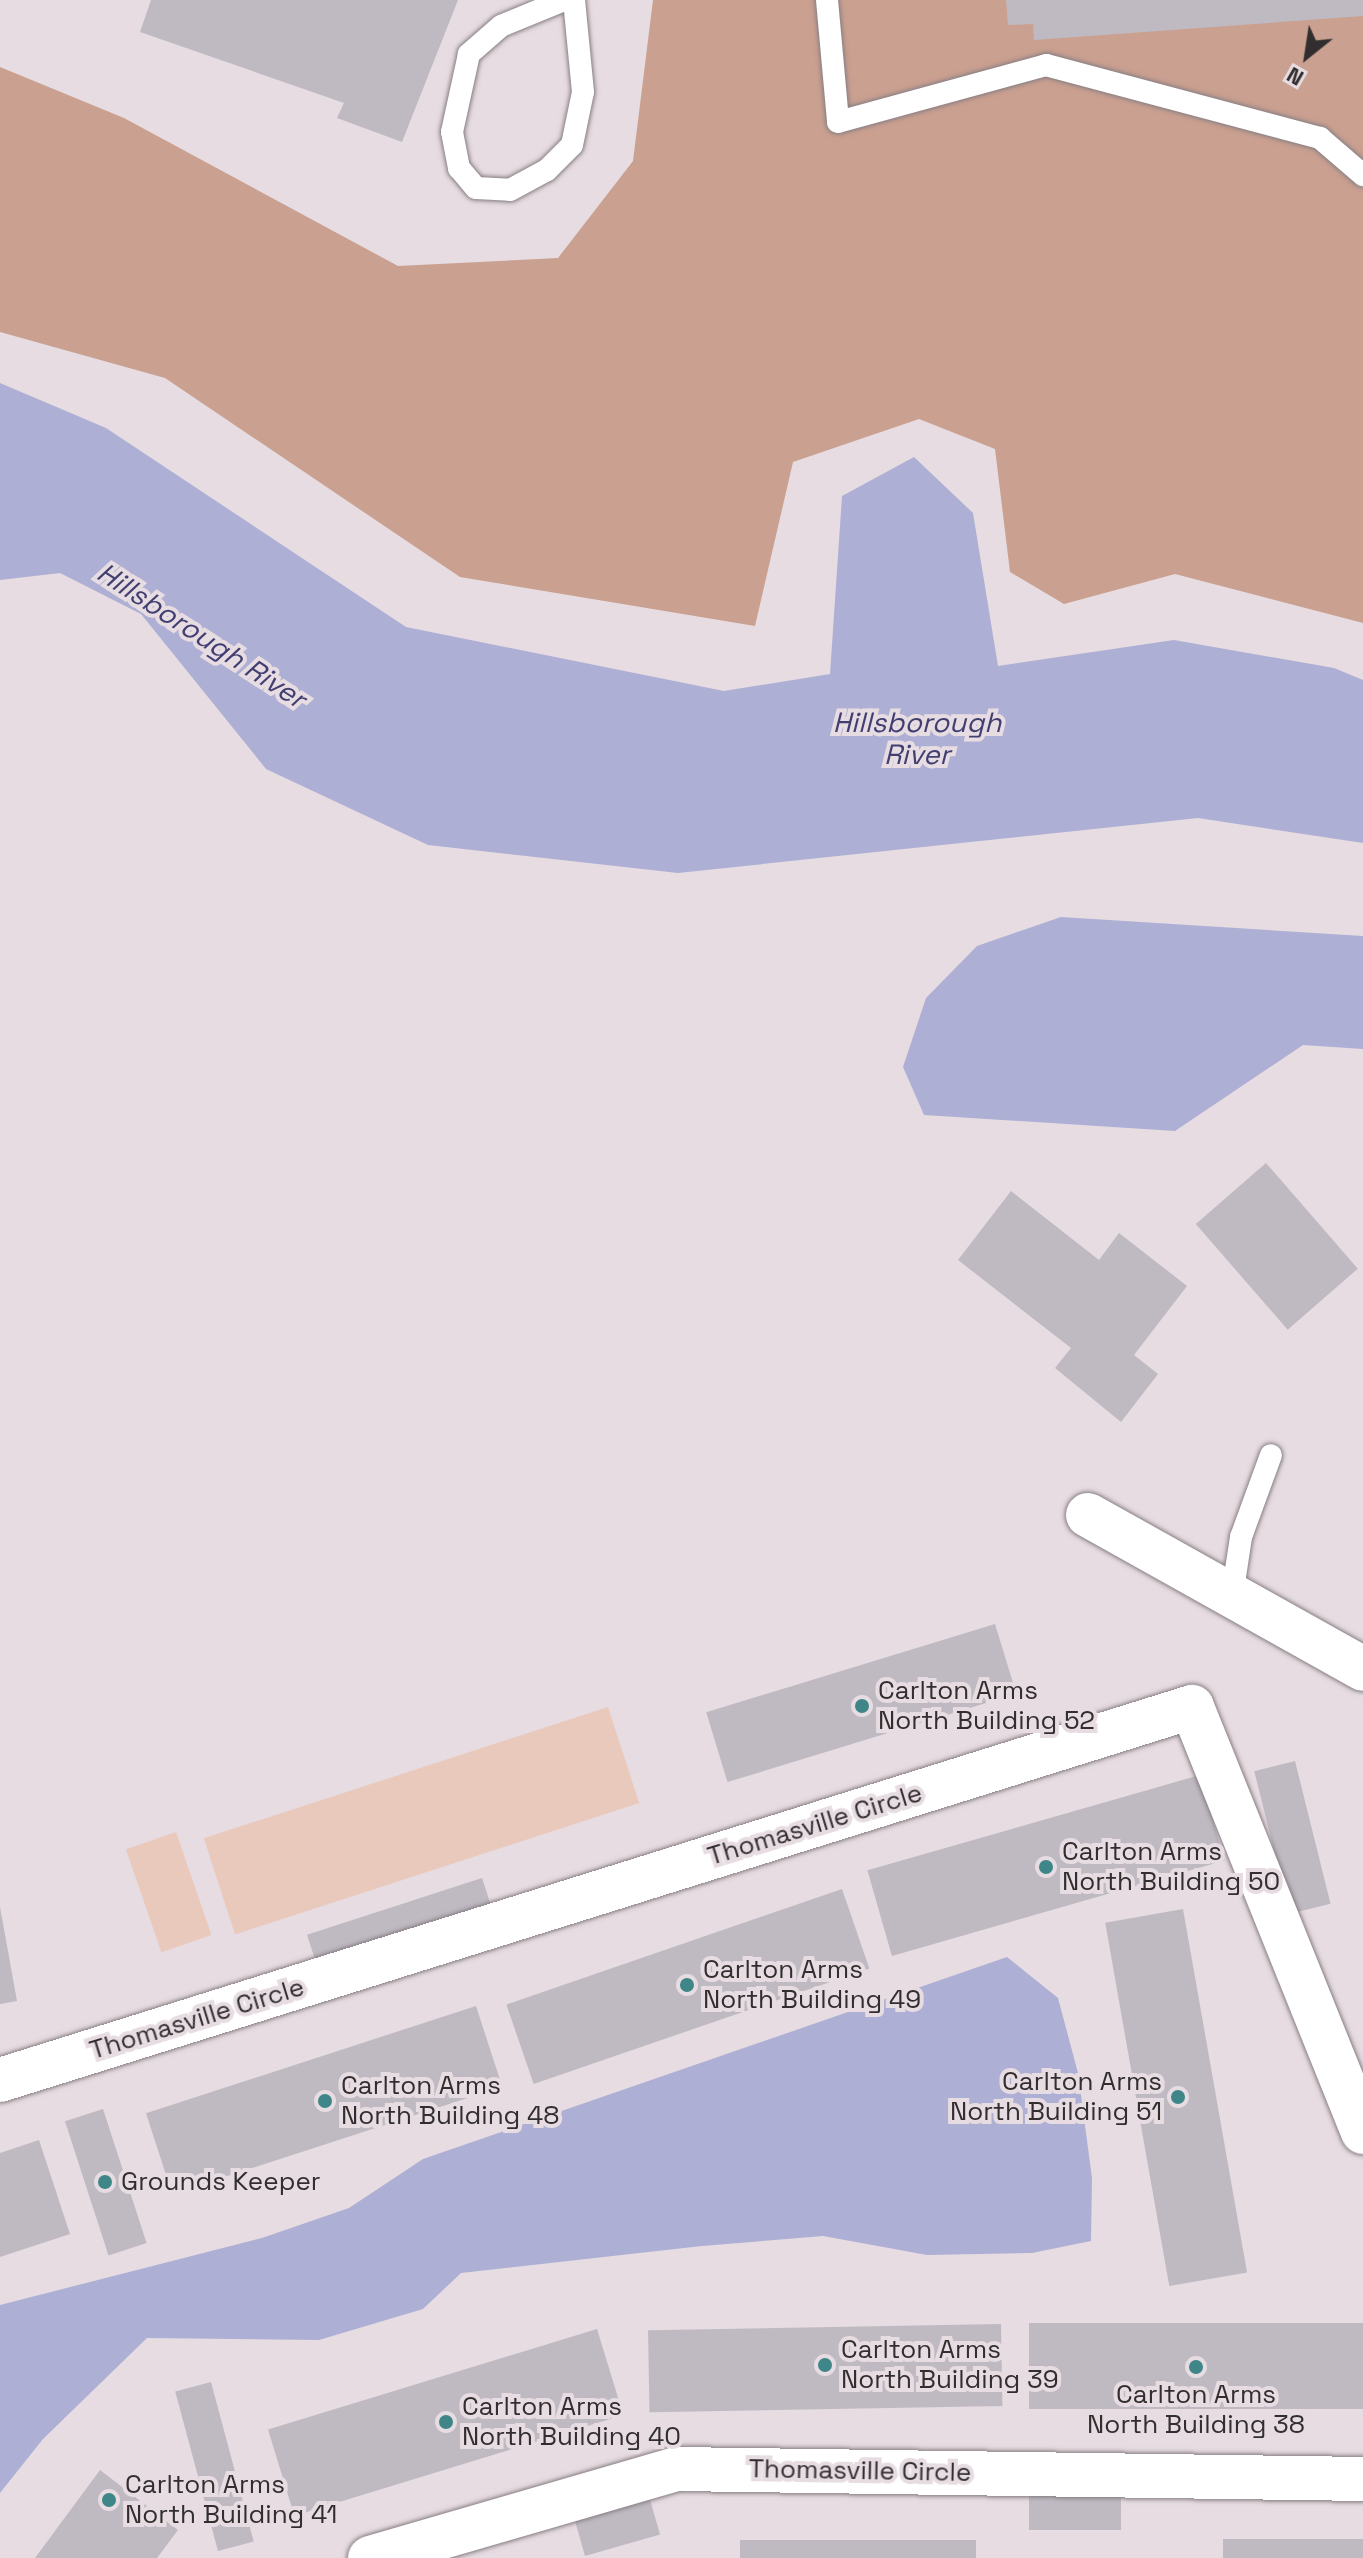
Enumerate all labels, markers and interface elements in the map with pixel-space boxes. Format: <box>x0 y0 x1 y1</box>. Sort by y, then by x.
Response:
north arrow <box>1267 16 1347 96</box>
text: N <box>1282 61 1308 93</box>
water label: Hillsborough River <box>91 555 313 715</box>
water label: Hillsborough River <box>833 705 1001 771</box>
place label: Carlton Arms North Building 52 <box>878 1675 1095 1736</box>
marker: Carlton Arms North Building 52 <box>853 1697 871 1715</box>
street label: Thomasville Circle <box>704 1778 926 1872</box>
place label: Carlton Arms North Building 50 <box>1062 1836 1280 1898</box>
marker: Carlton Arms North Building 50 <box>1037 1858 1055 1876</box>
place label: Carlton Arms North Building 49 <box>703 1954 921 2016</box>
street label: Thomasville Circle <box>86 1972 308 2066</box>
marker: Carlton Arms North Building 49 <box>678 1976 696 1994</box>
place label: Carlton Arms North Building 51 <box>950 2066 1162 2128</box>
place label: Carlton Arms North Building 48 <box>341 2070 559 2132</box>
marker: Carlton Arms North Building 51 <box>1169 2088 1187 2106</box>
marker: Carlton Arms North Building 48 <box>316 2092 334 2110</box>
place label: Grounds Keeper <box>121 2166 321 2198</box>
marker: Grounds Keeper <box>96 2173 114 2191</box>
place label: Carlton Arms North Building 39 <box>841 2334 1059 2396</box>
marker: Carlton Arms North Building 39 <box>816 2356 834 2374</box>
marker: Carlton Arms North Building 38 <box>1187 2358 1205 2376</box>
place label: Carlton Arms North Building 38 <box>1087 2379 1305 2440</box>
place label: Carlton Arms North Building 40 <box>462 2391 681 2452</box>
marker: Carlton Arms North Building 40 <box>437 2413 455 2431</box>
street label: Thomasville Circle <box>748 2453 972 2489</box>
place label: Carlton Arms North Building 41 <box>125 2469 337 2530</box>
marker: Carlton Arms North Building 41 <box>100 2491 118 2509</box>

